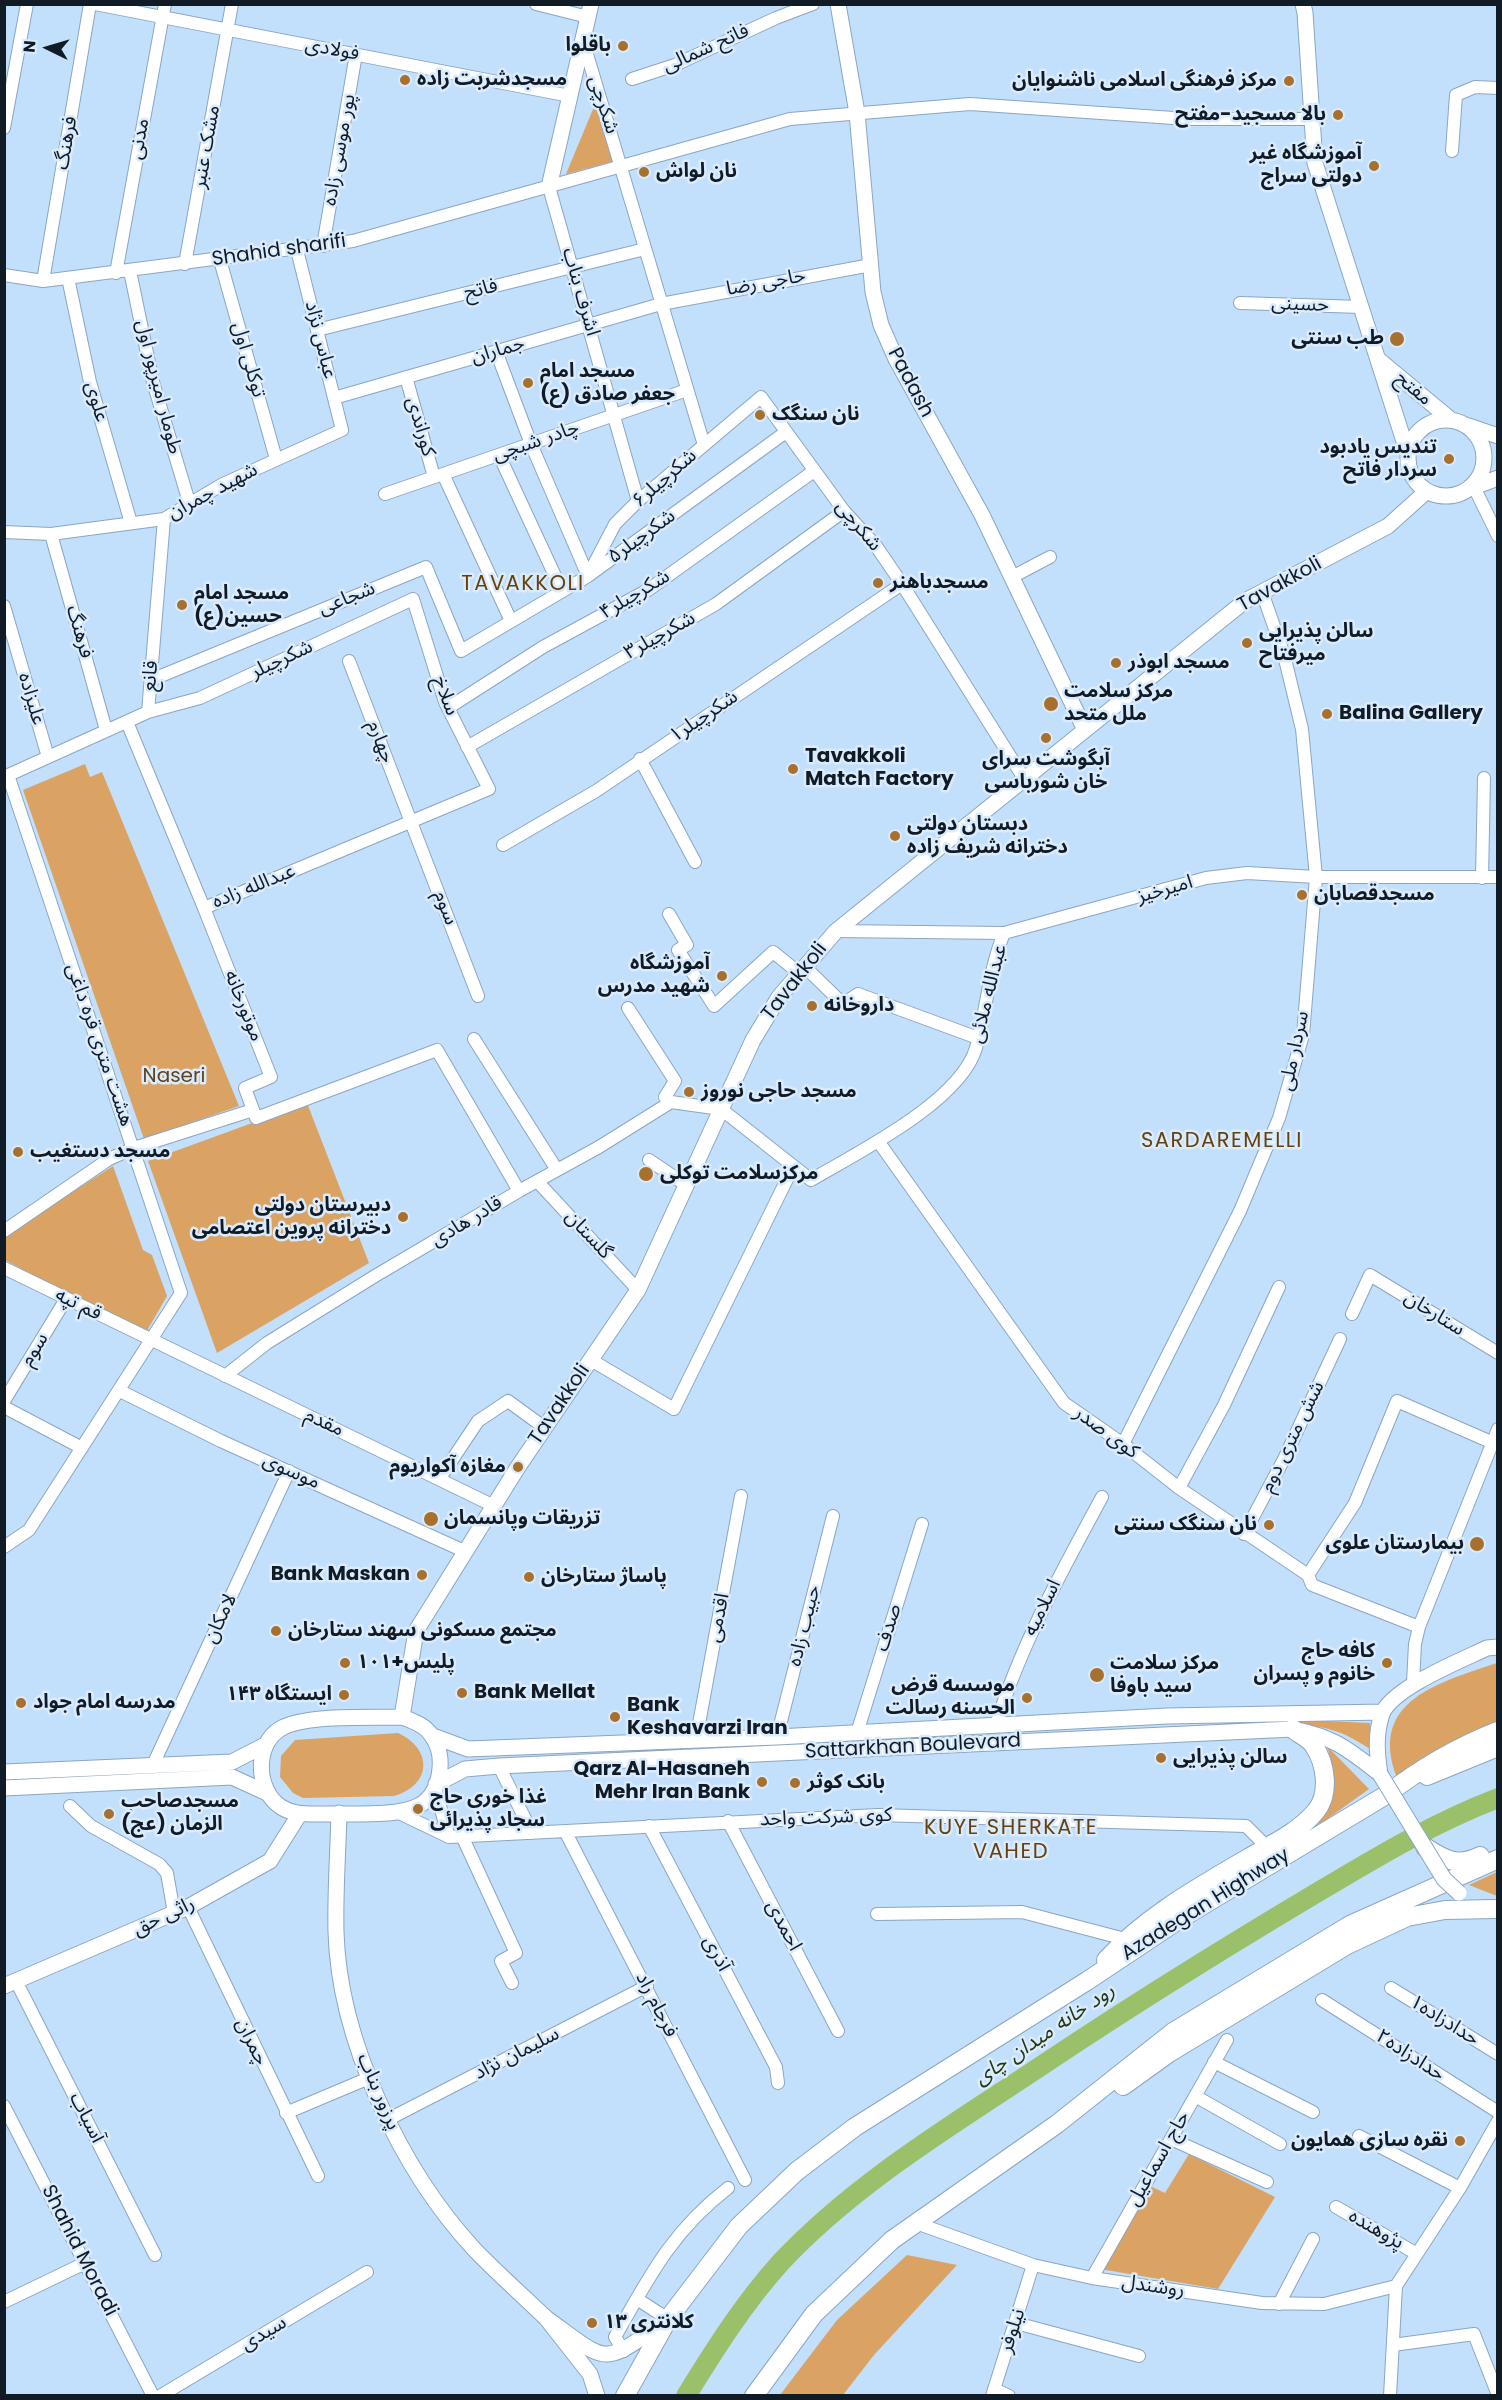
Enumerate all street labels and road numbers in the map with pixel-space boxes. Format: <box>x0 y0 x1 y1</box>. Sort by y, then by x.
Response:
street label: فاتح شمالی <box>659 19 753 79</box>
street label: فولادی <box>303 33 361 67</box>
street label: شکرچی <box>582 73 624 137</box>
street label: پور موسی زاده <box>318 92 362 208</box>
street label: مشک عنبر <box>188 104 226 190</box>
street label: فرهنگ <box>51 114 83 172</box>
street label: مدنی <box>125 117 155 161</box>
street label: Shahid sharifi <box>210 230 348 272</box>
street label: اشرف بناب <box>556 245 604 339</box>
street label: حاجی رضا <box>724 264 808 302</box>
street label: فاتح <box>462 274 500 306</box>
street label: حسینی <box>1271 292 1329 318</box>
street label: عباس نژاد <box>299 299 341 381</box>
street label: طومار امیرپور اول <box>130 317 186 457</box>
street label: توکلی اول <box>226 320 270 400</box>
street label: جماران <box>469 332 527 370</box>
street label: Padash <box>882 344 938 422</box>
street label: مفتح <box>1390 367 1436 411</box>
street label: علوی <box>79 379 113 425</box>
street label: کوراندی <box>400 395 440 459</box>
street label: چادر شبچی <box>490 416 582 468</box>
street label: شکرچیلر۶ <box>628 445 702 513</box>
street label: شهید چمران <box>164 458 262 526</box>
street label: شکرچی <box>830 496 886 556</box>
street label: شکرچیلر۵ <box>604 504 680 570</box>
street label: Tavakkoli <box>1234 552 1326 618</box>
street label: شکرچیلر۴ <box>596 565 674 625</box>
street label: شجاعی <box>315 577 379 621</box>
street label: فرهنگ <box>60 603 98 661</box>
street label: شکرچیلر۳ <box>620 607 700 665</box>
street label: شکرچیلر <box>247 635 317 685</box>
street label: قانع <box>138 660 164 692</box>
street label: علیزاده <box>12 670 50 728</box>
street label: سلاخ <box>427 673 463 719</box>
street label: شکرچیلر۱ <box>665 685 743 749</box>
street label: چهارم <box>361 717 399 767</box>
street label: عبدالله زاده <box>209 859 299 915</box>
street label: امیرخیز <box>1134 871 1196 909</box>
street label: سوم <box>428 887 462 929</box>
street label: Tavakkoli <box>757 938 833 1026</box>
street label: عبدالله ملائی <box>965 942 1013 1046</box>
street label: هشت متری قره داغی <box>60 960 138 1130</box>
street label: موتورخانه <box>218 967 268 1045</box>
street label: سردار ملی <box>1275 1009 1315 1093</box>
street label: قادر هادی <box>427 1191 507 1253</box>
street label: گلستان <box>559 1206 617 1264</box>
street label: قم تپه <box>51 1284 105 1326</box>
street label: ستارخان <box>1399 1286 1469 1342</box>
street label: سوم <box>16 1329 54 1371</box>
street label: Tavakkoli <box>524 1360 596 1450</box>
street label: شش متری دوم <box>1256 1377 1330 1497</box>
street label: کوی صدر <box>1069 1401 1143 1465</box>
street label: مقدم <box>300 1404 348 1442</box>
street label: موسوی <box>259 1449 323 1495</box>
street label: اسلامیه <box>1019 1576 1067 1640</box>
street label: حبیب زاده <box>783 1583 827 1669</box>
street label: لامکان <box>199 1590 243 1648</box>
street label: اقدمی <box>702 1591 736 1645</box>
street label: صدف <box>870 1601 908 1655</box>
street label: Sattarkhan Boulevard <box>804 1729 1022 1765</box>
street label: کوی شرکت واحد <box>759 1804 893 1832</box>
street label: Azadegan Highway <box>1118 1844 1294 1966</box>
street label: راثی حق <box>129 1892 199 1942</box>
street label: احمدی <box>760 1897 806 1955</box>
street label: آذری <box>697 1932 735 1976</box>
street label: فرجام راد <box>629 1968 683 2042</box>
street label: حدادزاده۱ <box>1405 1990 1483 2052</box>
street label: چمران <box>229 2015 273 2069</box>
street label: سلیمان نژاد <box>470 2022 564 2086</box>
street label: حدادزاده۲ <box>1371 2025 1449 2087</box>
street label: پرزور بناب <box>351 2050 405 2134</box>
street label: آسیاب <box>63 2089 109 2147</box>
street label: حاج اسماعیل <box>1122 2107 1196 2211</box>
street label: Shahid Moradi <box>36 2181 122 2321</box>
street label: پژوهنده <box>1344 2205 1408 2255</box>
street label: روشندل <box>1120 2271 1186 2303</box>
street label: نیلوفر <box>995 2306 1031 2356</box>
street label: سیدی <box>237 2311 291 2357</box>

